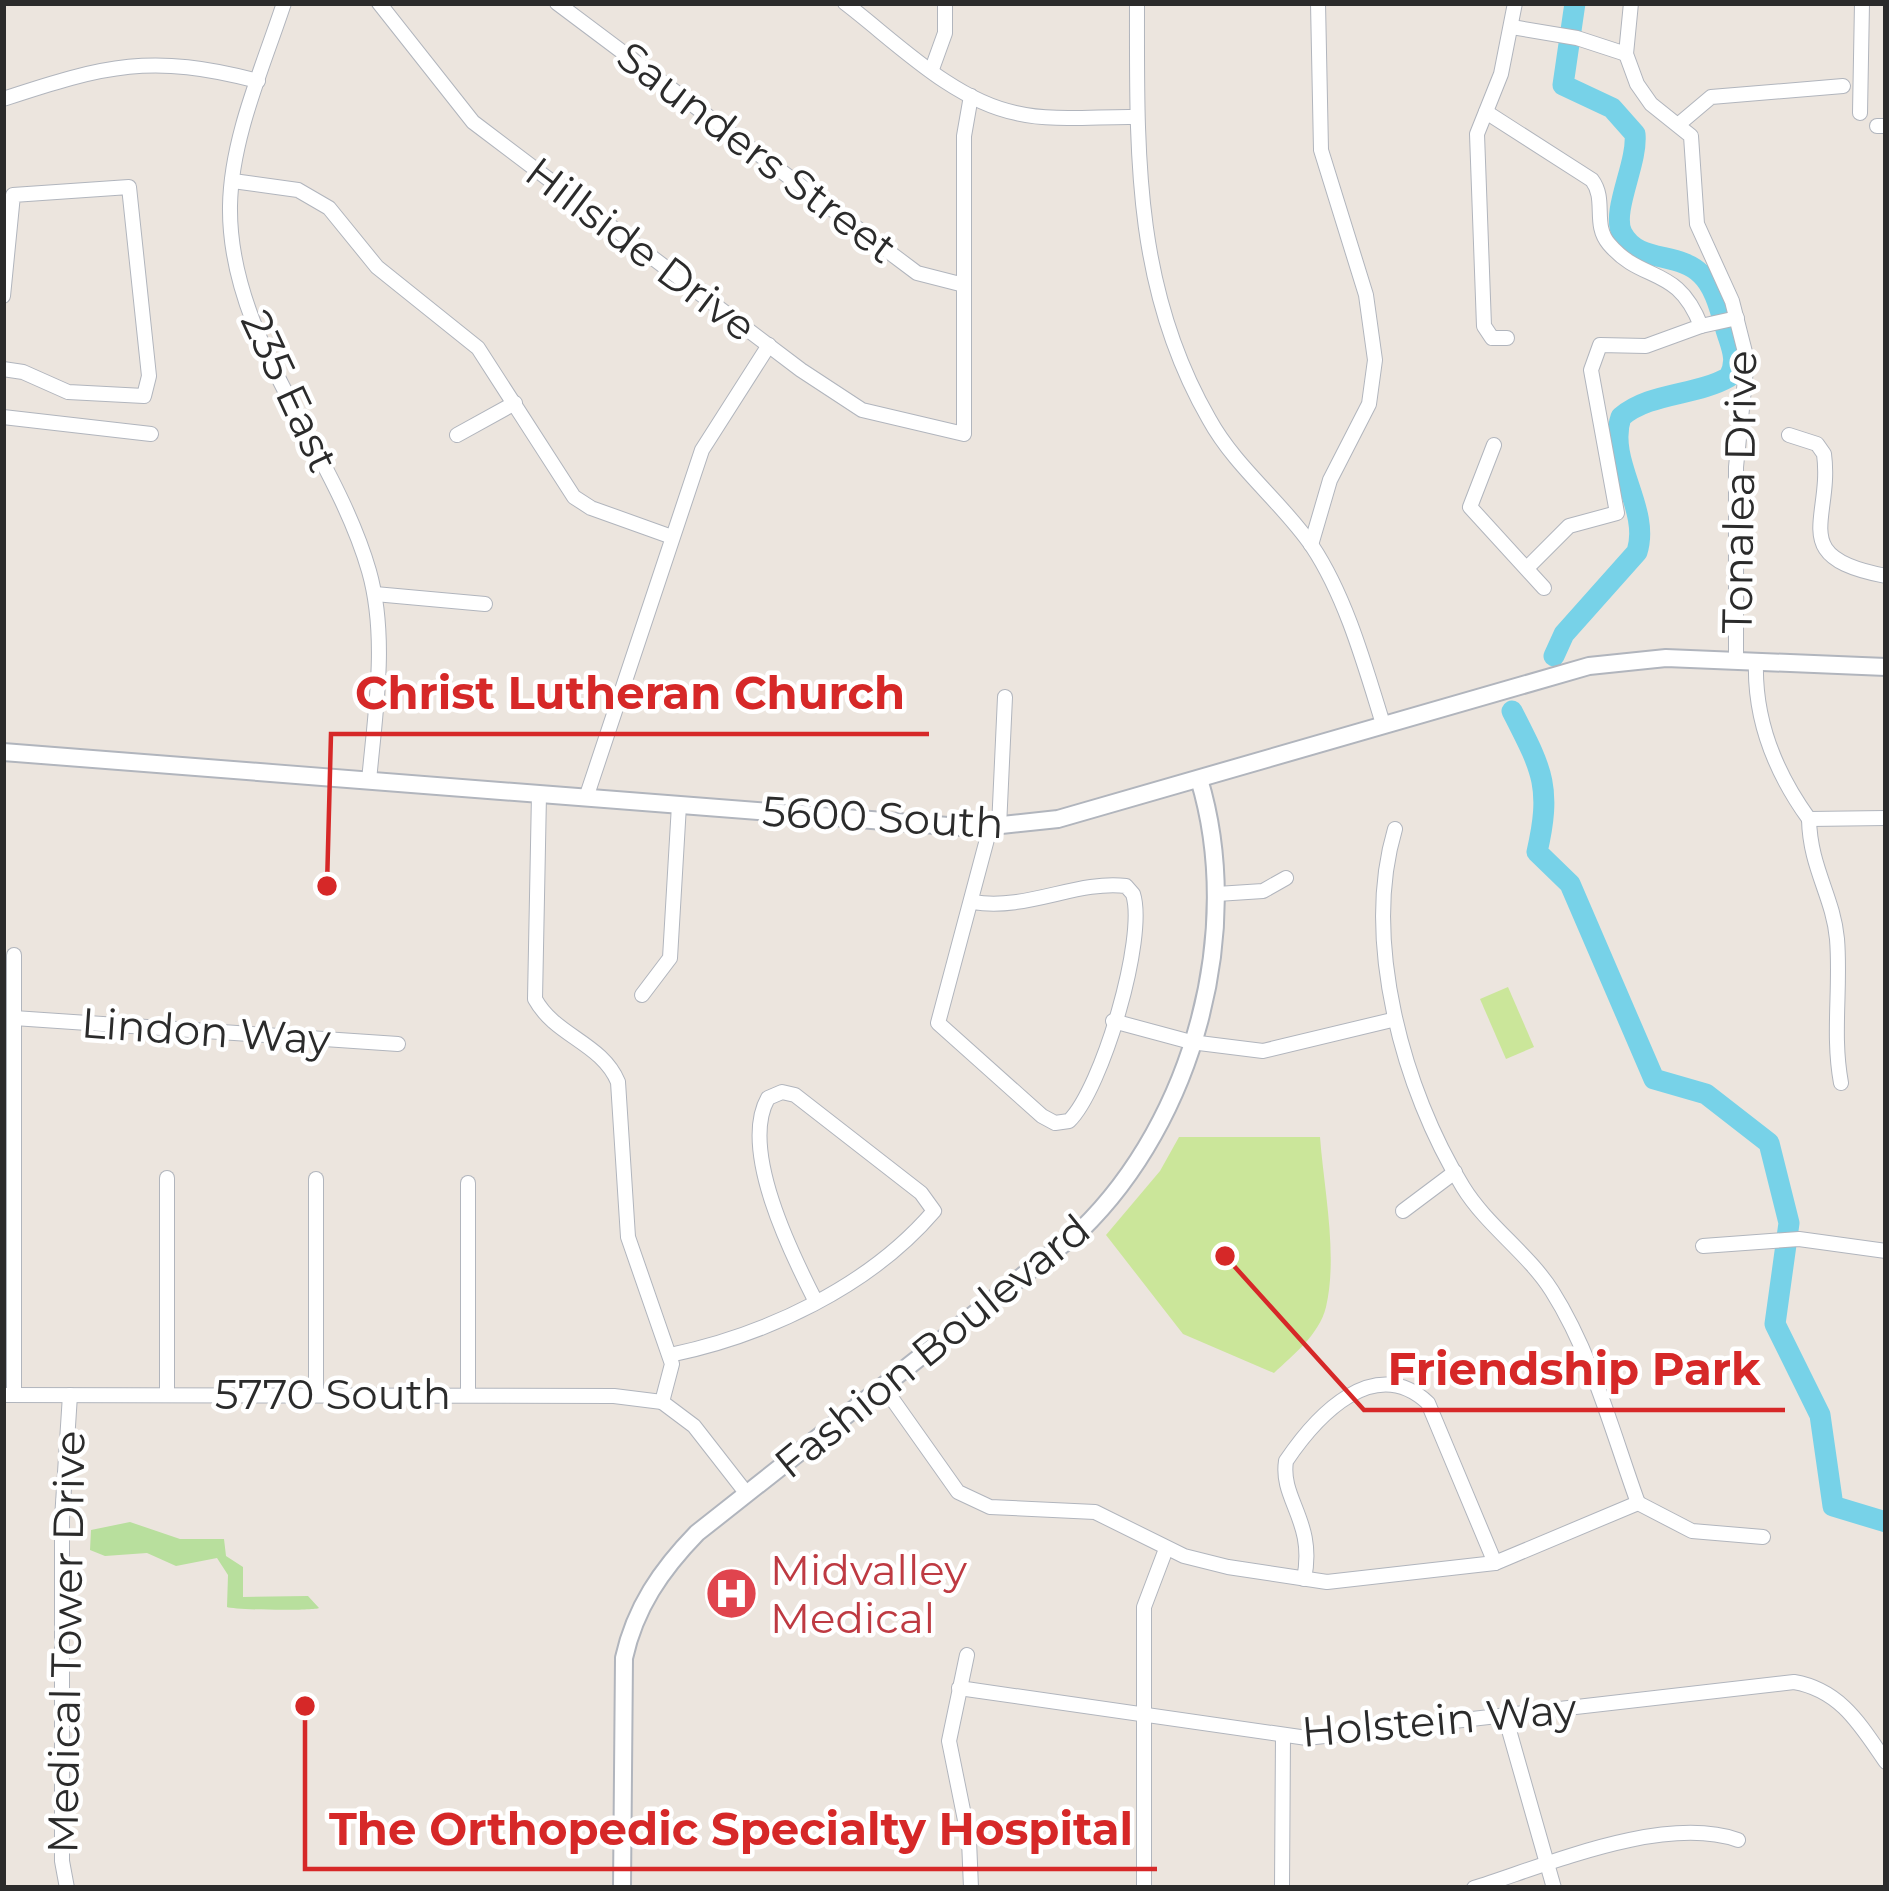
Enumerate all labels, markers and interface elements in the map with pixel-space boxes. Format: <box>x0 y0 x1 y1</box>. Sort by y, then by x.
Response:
street label: Saunders Street <box>607 30 907 274</box>
street label: Hillside Drive <box>516 146 766 352</box>
street label: 235 East <box>230 302 350 480</box>
street label: Tonalea Drive <box>1711 350 1767 634</box>
callout: Christ Lutheran Church <box>331 653 929 734</box>
text: Christ Lutheran Church <box>355 665 905 720</box>
street label: 5600 South <box>761 785 1005 849</box>
street label: Lindon Way <box>80 996 333 1066</box>
street label: Fashion Boulevard <box>764 1203 1100 1489</box>
callout: Friendship Park <box>1364 1329 1785 1410</box>
text: Friendship Park <box>1388 1341 1761 1396</box>
street label: 5770 South <box>215 1368 451 1420</box>
street label: Medical Tower Drive <box>36 1430 96 1854</box>
place label: Midvalley Medical <box>770 1544 967 1644</box>
hospital icon: Midvalley Medical <box>703 1566 759 1622</box>
street label: Holstein Way <box>1299 1682 1579 1758</box>
callout: The Orthopedic Specialty Hospital <box>305 1788 1157 1869</box>
text: The Orthopedic Specialty Hospital <box>329 1801 1133 1856</box>

